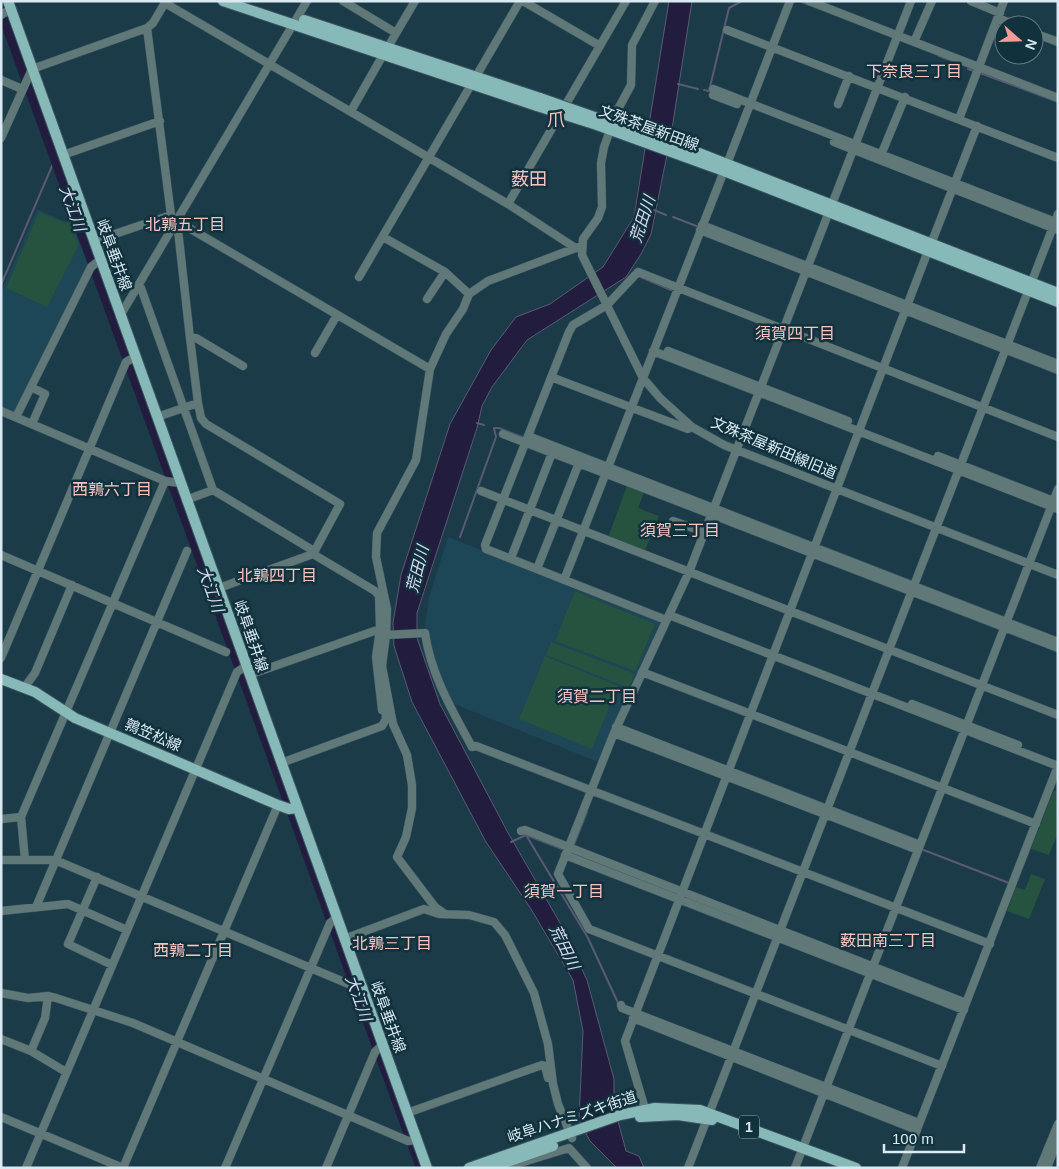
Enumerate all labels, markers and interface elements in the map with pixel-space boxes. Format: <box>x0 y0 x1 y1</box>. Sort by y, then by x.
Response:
north arrow <box>994 15 1044 65</box>
text: N <box>1022 37 1040 52</box>
district label: 下奈良三丁目 <box>866 63 962 80</box>
street label: 文殊茶屋新田線 <box>597 102 701 153</box>
district label: 爪 <box>547 110 565 130</box>
district label: 薮田 <box>511 169 547 189</box>
water label: 大江川 <box>56 183 89 236</box>
water label: 荒田川 <box>627 192 659 245</box>
district label: 北鶉五丁目 <box>145 216 225 233</box>
street label: 岐阜垂井線 <box>94 217 135 293</box>
district label: 須賀四丁目 <box>755 325 835 342</box>
street label: 文殊茶屋新田線旧道 <box>709 413 840 482</box>
district label: 西鶉六丁目 <box>72 481 152 498</box>
district label: 須賀三丁目 <box>640 522 720 539</box>
water label: 荒田川 <box>403 542 432 594</box>
water label: 大江川 <box>194 564 227 617</box>
district label: 北鶉四丁目 <box>237 567 317 584</box>
street label: 岐阜垂井線 <box>231 598 272 674</box>
district label: 須賀二丁目 <box>557 688 637 705</box>
street label: 鶉笠松線 <box>122 715 184 754</box>
district label: 須賀一丁目 <box>524 883 604 900</box>
water label: 荒田川 <box>546 922 584 974</box>
district label: 薮田南三丁目 <box>840 932 936 949</box>
district label: 北鶉三丁目 <box>352 935 432 952</box>
district label: 西鶉二丁目 <box>153 942 233 959</box>
water label: 大江川 <box>342 973 375 1026</box>
street label: 岐阜垂井線 <box>368 979 409 1055</box>
street label: 岐阜ハナミズキ街道 <box>505 1088 639 1145</box>
road number: 1 <box>739 1116 759 1138</box>
scale bar <box>884 1122 964 1154</box>
text: 100 m <box>892 1130 934 1147</box>

